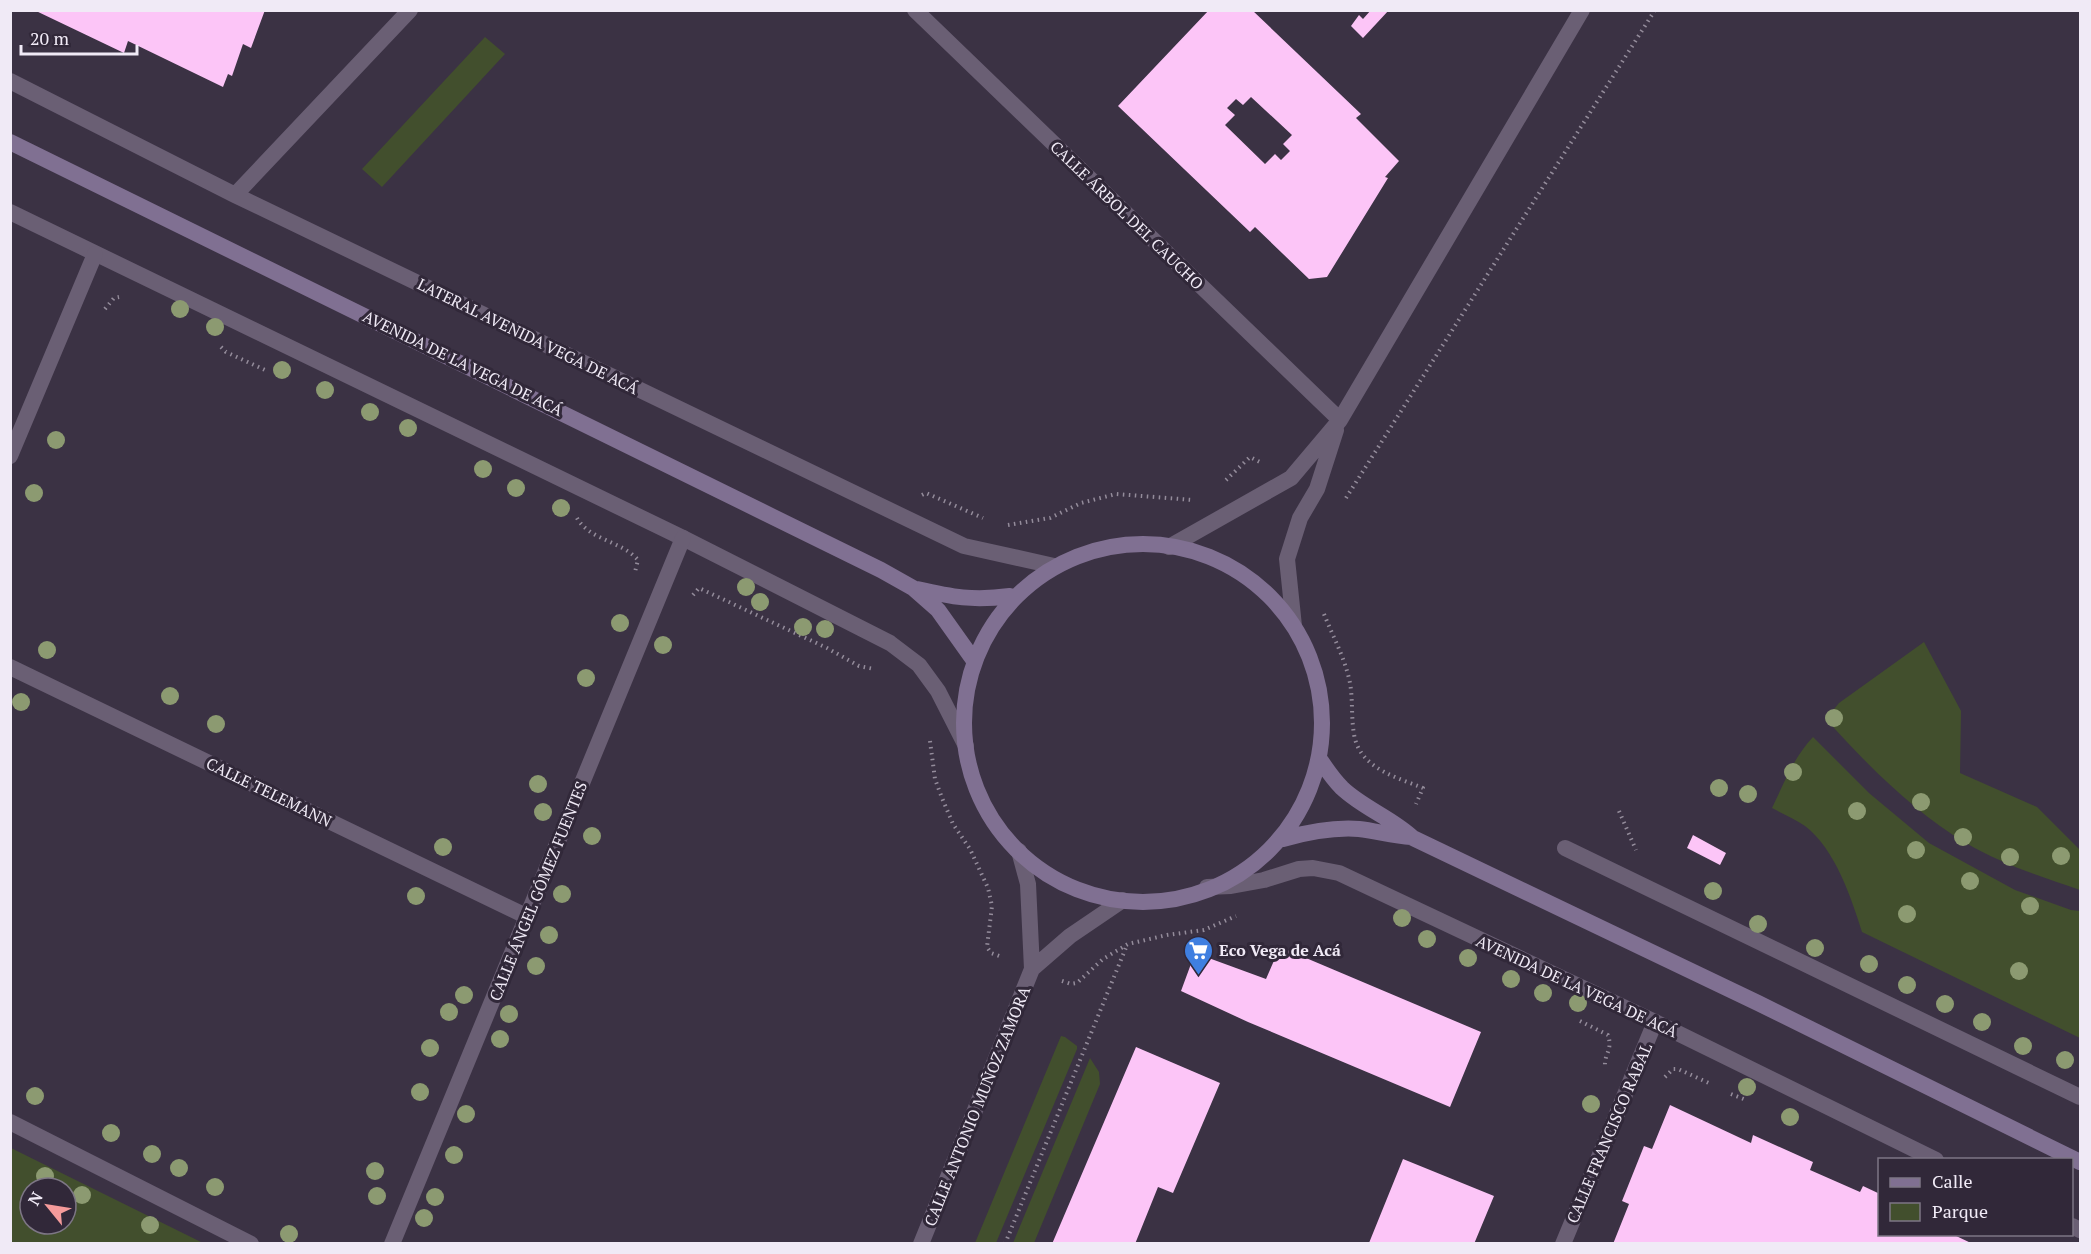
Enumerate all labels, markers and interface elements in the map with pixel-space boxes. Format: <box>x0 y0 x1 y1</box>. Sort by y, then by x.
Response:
scale bar <box>21 18 136 56</box>
text: 20 m <box>30 26 70 50</box>
street label: CALLE ÁRBOL DEL CAUCHO <box>1045 136 1209 294</box>
street label: LATERAL AVENIDA VEGA DE ACÁ <box>414 273 642 399</box>
street label: AVENIDA DE LA VEGA DE ACÁ <box>359 305 567 421</box>
street label: CALLE TELEMANN <box>203 752 336 832</box>
street label: CALLE ÁNGEL GÓMEZ FUENTES <box>484 778 592 1004</box>
street label: AVENIDA DE LA VEGA DE ACÁ <box>1473 930 1681 1043</box>
supermarket icon: Eco Vega de Acá <box>1182 934 1214 976</box>
place label: Eco Vega de Acá <box>1219 939 1341 961</box>
street label: CALLE ANTONIO MUÑOZ ZAMORA <box>919 983 1035 1229</box>
street label: CALLE FRANCISCO RABAL <box>1561 1039 1657 1227</box>
legend <box>1878 1158 2073 1236</box>
text: Calle <box>1932 1169 1973 1193</box>
north arrow <box>18 1176 78 1236</box>
text: N <box>22 1188 48 1209</box>
text: Parque <box>1932 1199 1988 1223</box>

